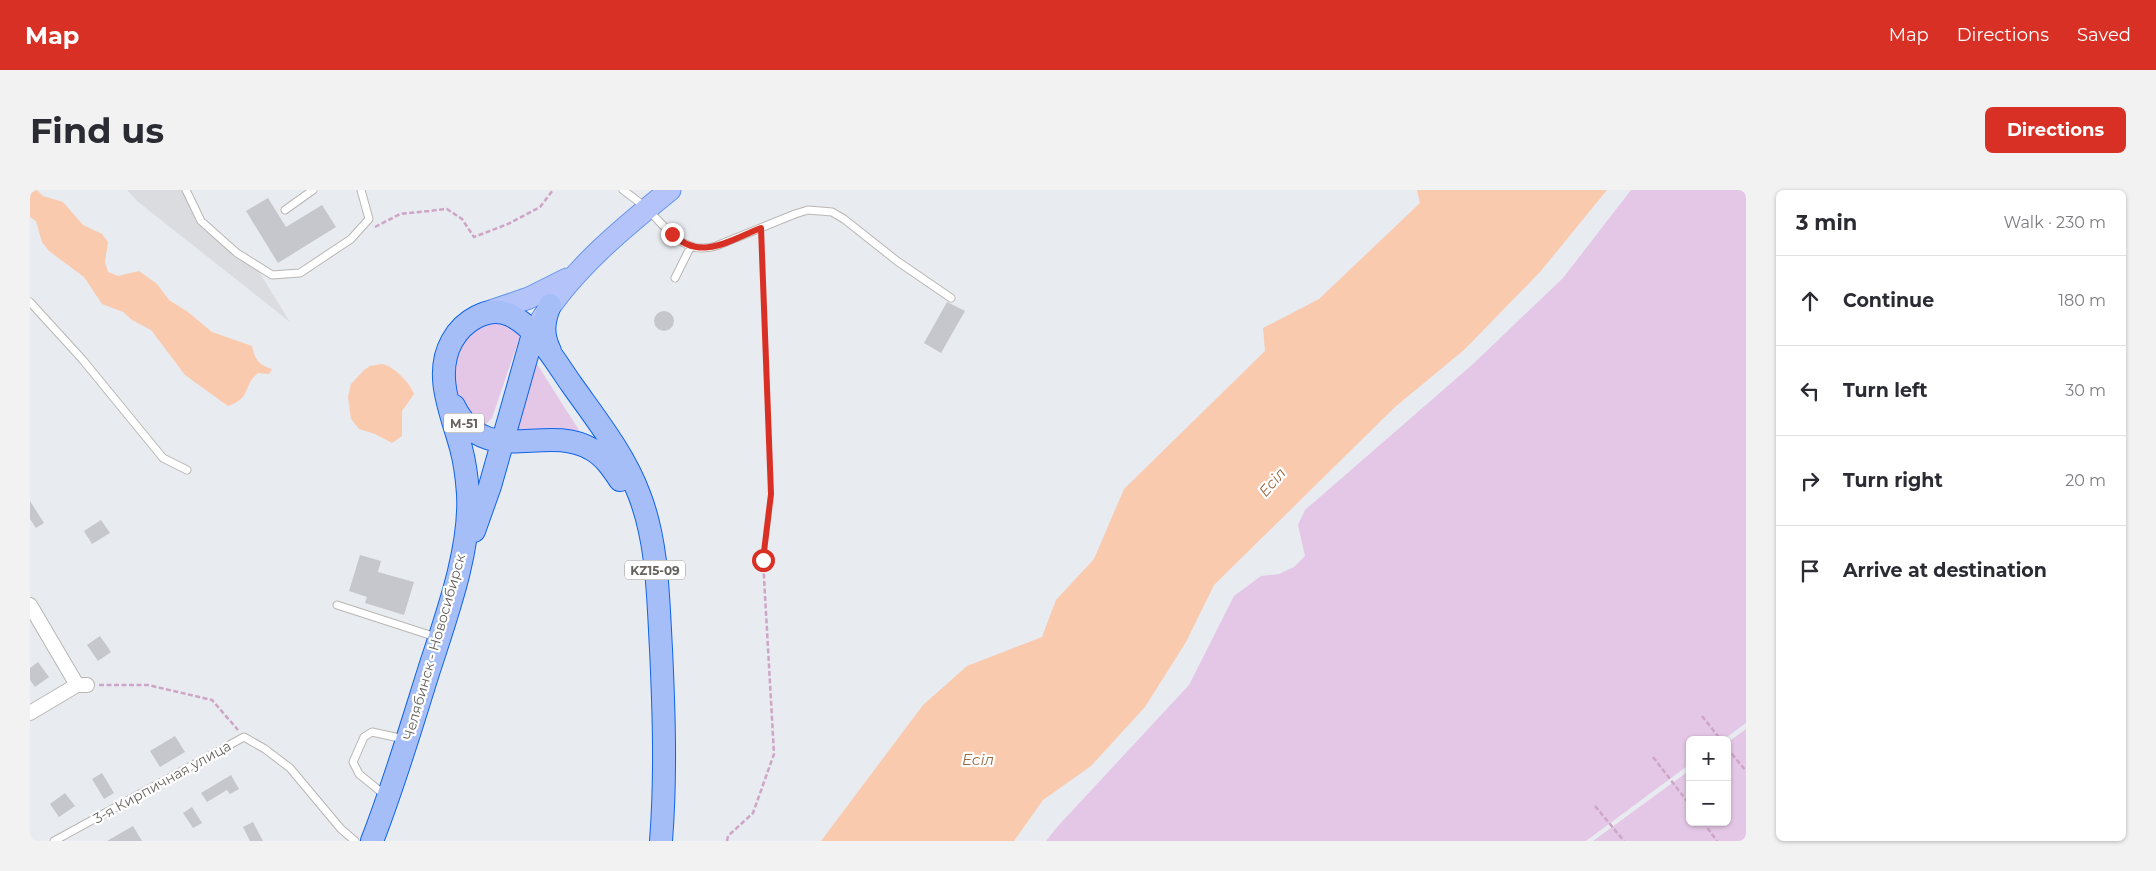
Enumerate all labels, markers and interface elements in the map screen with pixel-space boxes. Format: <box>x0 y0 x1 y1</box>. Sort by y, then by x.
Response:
text: Map <box>25 21 79 50</box>
text: Map <box>1889 24 1929 46</box>
text: Directions <box>1957 24 2049 46</box>
text: Saved <box>2077 24 2131 46</box>
button: Directions <box>1985 107 2126 153</box>
text: Find us <box>30 109 164 152</box>
text: 3 min <box>1796 210 1857 235</box>
text: Walk · 230 m <box>2004 213 2106 232</box>
route end <box>661 223 684 246</box>
icon: ahead <box>1796 287 1824 315</box>
text: Continue <box>1843 289 1934 312</box>
text: 180 m <box>2058 291 2106 310</box>
icon: left <box>1796 377 1824 405</box>
text: Turn left <box>1843 379 1928 402</box>
text: 30 m <box>2065 381 2106 400</box>
road number: M-51 <box>444 414 484 432</box>
water label: Есіл <box>1254 464 1290 500</box>
icon: right <box>1796 467 1824 495</box>
text: Turn right <box>1843 469 1943 492</box>
text: 20 m <box>2065 471 2106 490</box>
route start <box>752 549 775 572</box>
street label: Челябинск - Новосибирск <box>399 552 469 742</box>
icon: arrive <box>1796 557 1824 585</box>
text: Arrive at destination <box>1843 559 2047 582</box>
road number: KZ15-09 <box>625 560 685 580</box>
map controls <box>1686 736 1731 826</box>
button: + <box>1686 736 1731 781</box>
street label: 3-я Кирпичная улица <box>90 737 234 827</box>
water label: Есіл <box>962 750 994 769</box>
button: − <box>1686 781 1731 826</box>

